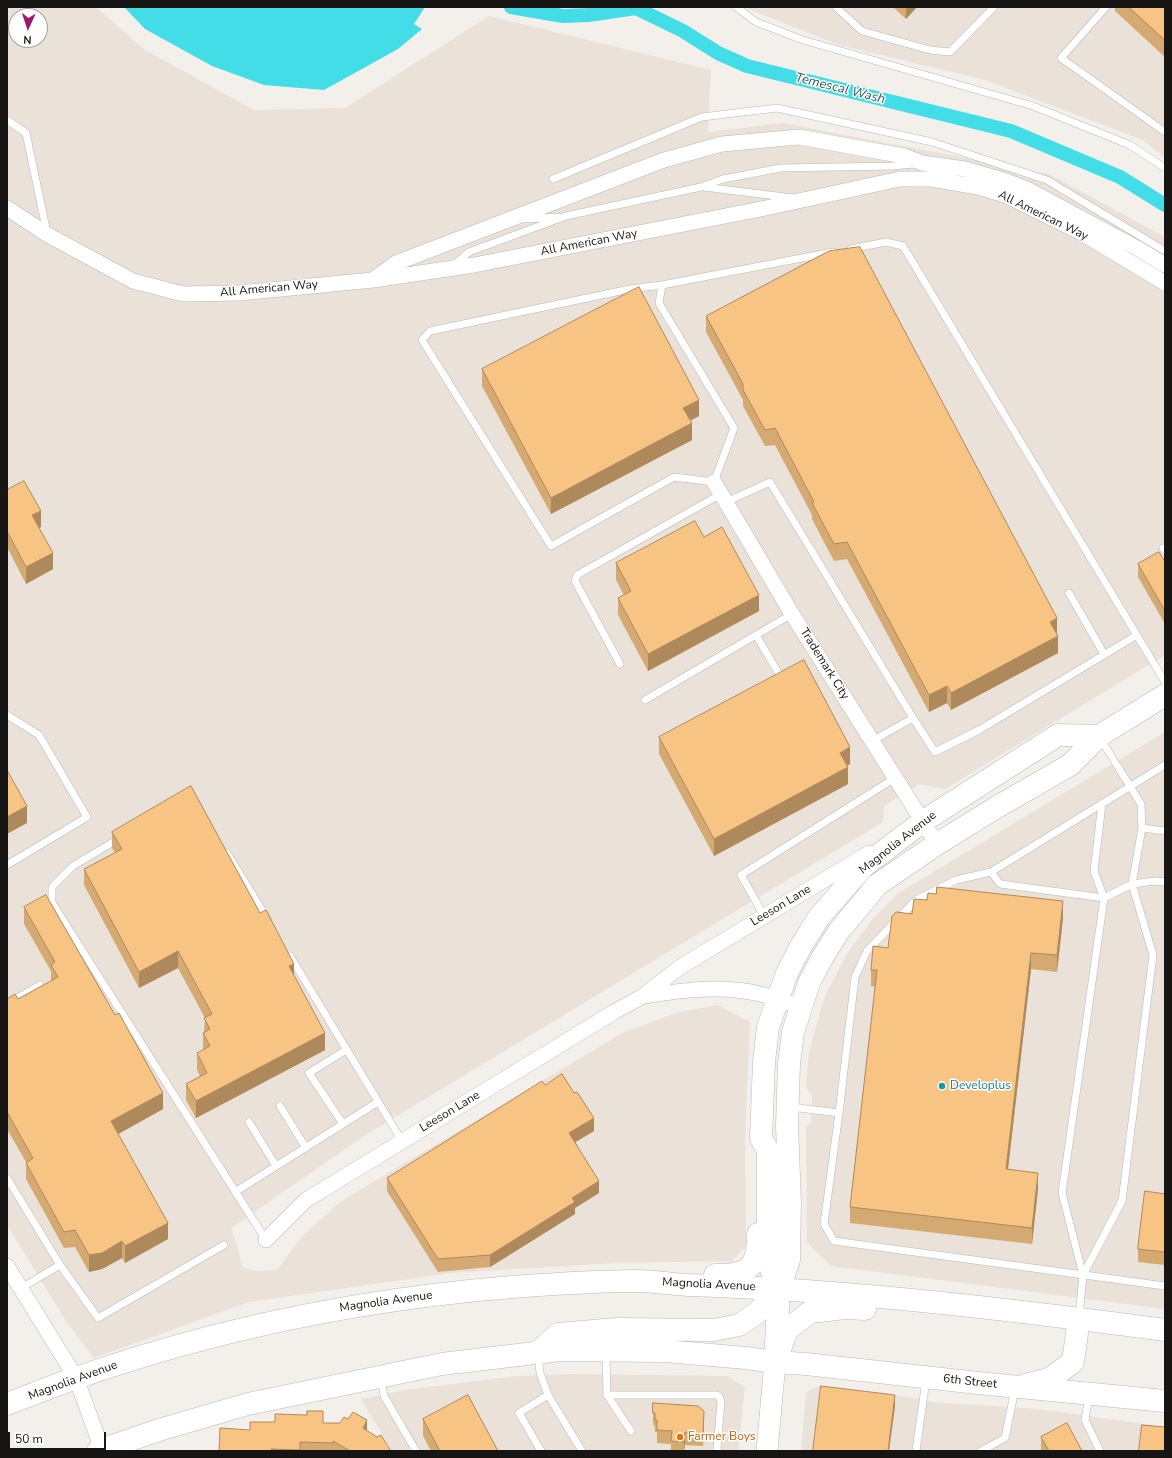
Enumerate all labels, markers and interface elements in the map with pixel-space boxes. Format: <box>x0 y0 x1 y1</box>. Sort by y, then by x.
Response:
north arrow <box>8 8 48 48</box>
text: N <box>23 32 32 47</box>
water label: Temescal Wash <box>793 70 887 108</box>
street label: All American Way <box>996 188 1090 244</box>
street label: All American Way <box>539 227 639 259</box>
street label: All American Way <box>219 278 319 300</box>
street label: Trademark City <box>796 626 852 702</box>
street label: Magnolia Avenue <box>857 808 939 878</box>
street label: Leeson Lane <box>748 882 814 930</box>
place label: Developlus <box>950 1079 1011 1093</box>
marker: Developlus <box>937 1081 947 1091</box>
street label: Leeson Lane <box>417 1088 483 1136</box>
street label: Magnolia Avenue <box>662 1275 756 1295</box>
street label: Magnolia Avenue <box>339 1288 433 1316</box>
street label: Magnolia Avenue <box>26 1358 120 1404</box>
street label: 6th Street <box>942 1372 998 1392</box>
scale bar <box>10 1424 108 1450</box>
place label: Farmer Boys <box>688 1430 756 1444</box>
text: 50 m <box>15 1431 43 1447</box>
marker: Farmer Boys <box>675 1432 685 1442</box>

